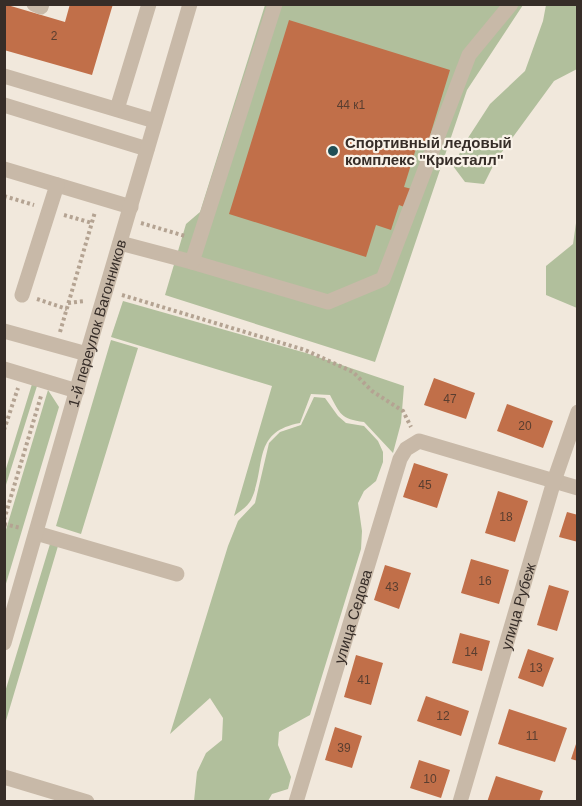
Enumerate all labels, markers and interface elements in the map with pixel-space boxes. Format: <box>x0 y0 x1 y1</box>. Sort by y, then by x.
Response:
house number: 2 <box>51 29 58 43</box>
house number: 44 к1 <box>337 98 366 112</box>
place label: Спортивный ледовый комплекс "Кристалл" <box>345 134 512 168</box>
marker: Спортивный ледовый комплекс "Кристалл" <box>326 144 340 158</box>
street label: 1-й переулок Вагонников <box>64 237 129 409</box>
house number: 47 <box>443 392 457 406</box>
house number: 20 <box>518 419 532 433</box>
house number: 45 <box>418 478 432 492</box>
house number: 18 <box>499 510 513 524</box>
street label: улица Рубеж <box>497 561 538 652</box>
street label: улица Седова <box>330 567 375 665</box>
house number: 16 <box>478 574 492 588</box>
house number: 43 <box>385 580 399 594</box>
house number: 14 <box>464 645 478 659</box>
house number: 13 <box>529 661 543 675</box>
house number: 41 <box>357 673 371 687</box>
house number: 12 <box>436 709 450 723</box>
house number: 11 <box>526 729 539 743</box>
house number: 39 <box>337 741 351 755</box>
house number: 10 <box>423 772 437 786</box>

